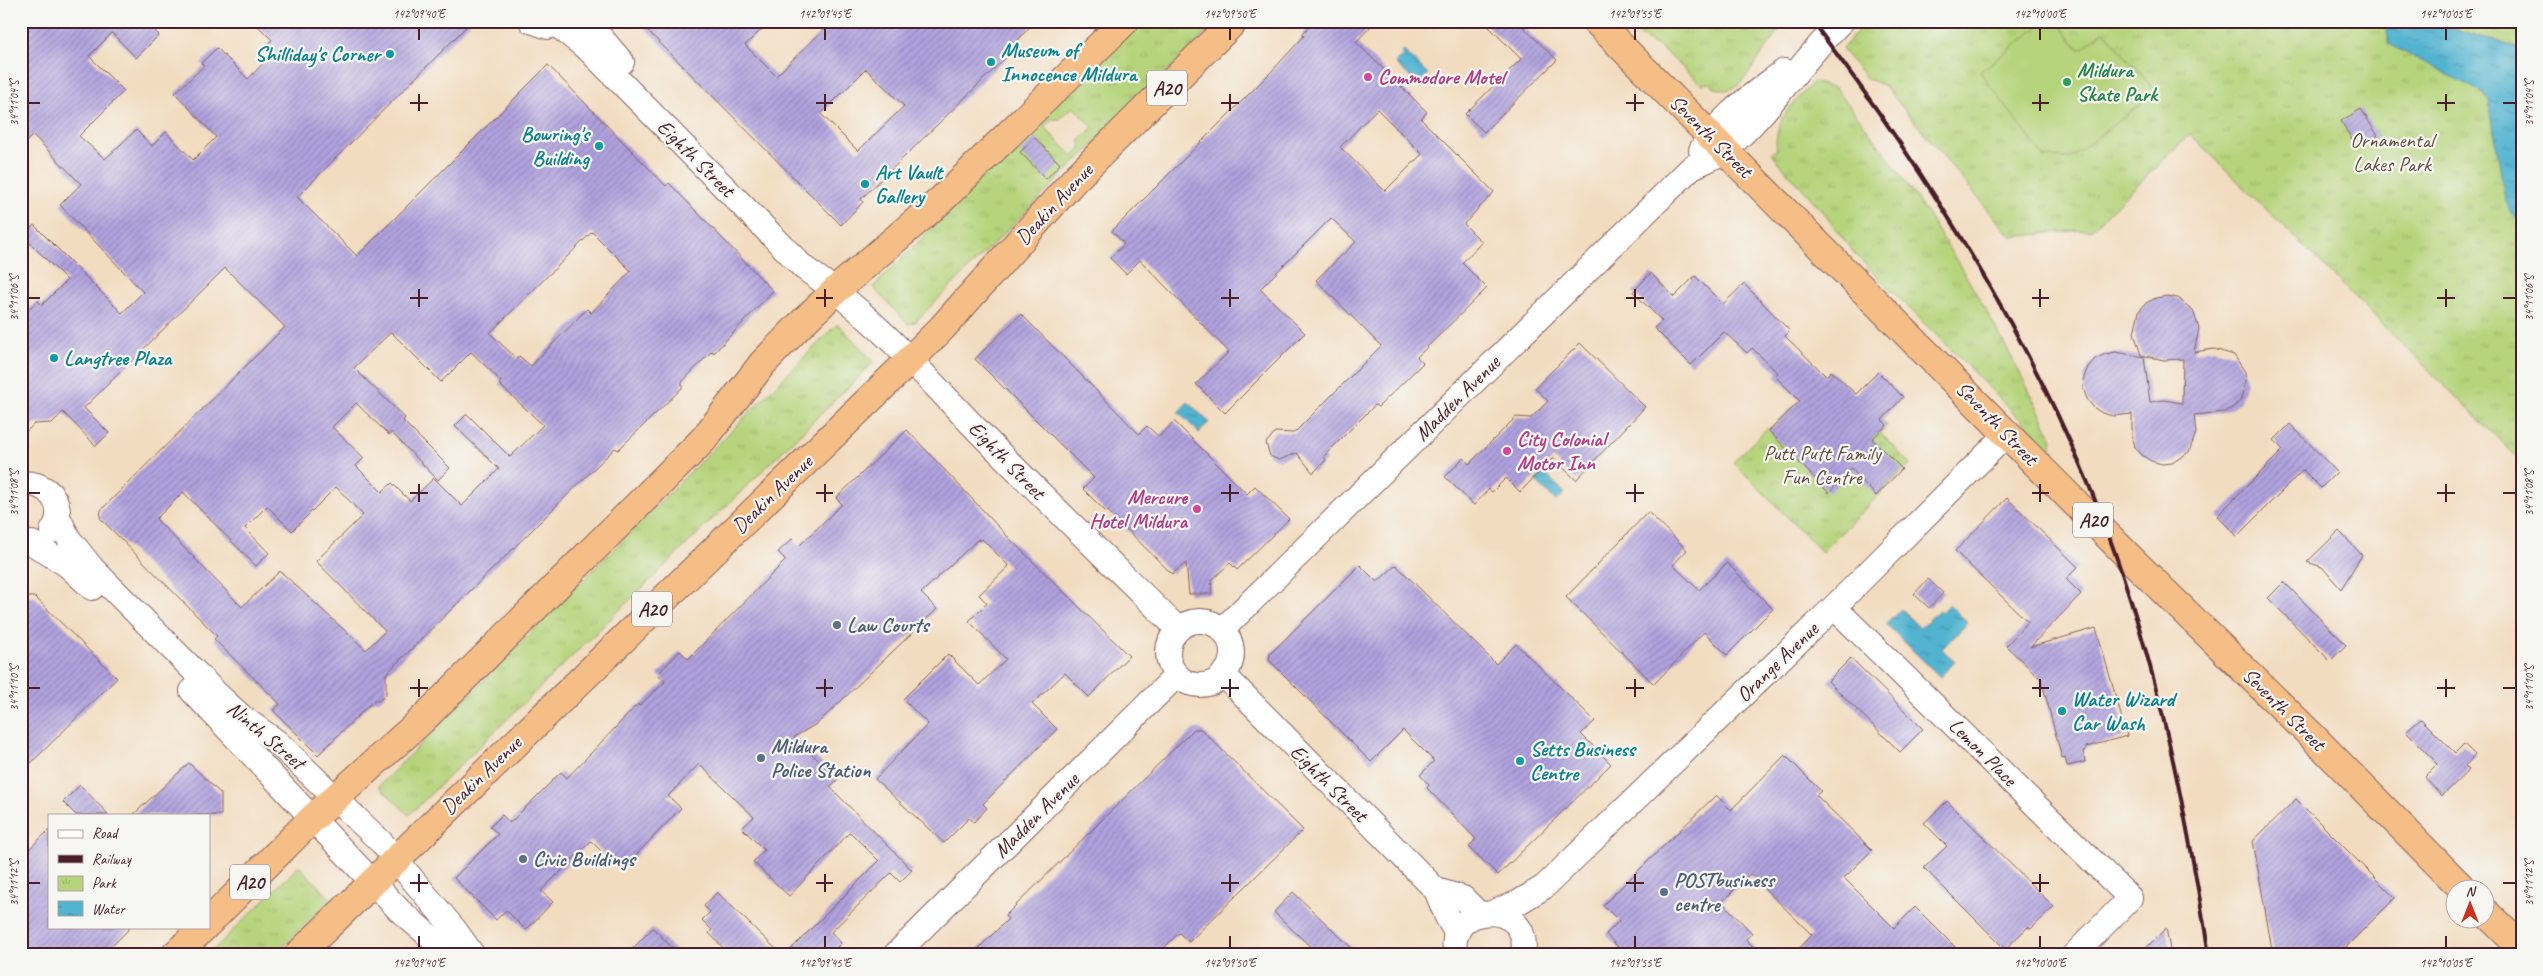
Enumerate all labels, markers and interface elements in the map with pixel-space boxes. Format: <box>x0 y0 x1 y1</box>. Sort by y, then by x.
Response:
text: 142°09'40"E <box>393 6 447 22</box>
text: 142°09'45"E <box>799 6 853 22</box>
text: 142°09'50"E <box>1204 6 1258 22</box>
text: 142°09'55"E <box>1609 6 1663 22</box>
text: 142°10'00"E <box>2014 6 2068 22</box>
text: 142°10'05"E <box>2420 6 2474 22</box>
place label: Museum of Innocence Mildura <box>1001 37 1139 87</box>
place label: Shilliday's Corner <box>255 41 382 68</box>
marker: Shilliday's Corner <box>384 48 396 60</box>
marker: Museum of Innocence Mildura <box>985 56 997 68</box>
place label: Mildura Skate Park <box>2077 57 2159 107</box>
place label: Commodore Motel <box>1378 64 1509 90</box>
road number: A20 <box>1147 70 1187 106</box>
marker: Commodore Motel <box>1362 71 1374 83</box>
marker: Mildura Skate Park <box>2061 76 2073 88</box>
text: 34°11'04"S <box>6 78 22 126</box>
text: 34°11'04"S <box>2521 78 2537 126</box>
street label: Seventh Street <box>1664 89 1759 184</box>
street label: Eighth Street <box>652 114 742 204</box>
place label: Bowring's Building <box>521 121 592 171</box>
park label: Ornamental Lakes Park <box>2350 127 2437 177</box>
marker: Bowring's Building <box>593 140 605 152</box>
street label: Deakin Avenue <box>1010 157 1099 250</box>
place label: Art Vault Gallery <box>875 159 944 209</box>
marker: Art Vault Gallery <box>859 178 871 190</box>
text: 34°11'06"S <box>6 273 22 321</box>
text: 34°11'06"S <box>2521 273 2537 321</box>
place label: Langtree Plaza <box>64 345 173 371</box>
street label: Madden Avenue <box>1409 349 1506 446</box>
marker: Langtree Plaza <box>48 352 60 364</box>
street label: Seventh Street <box>1951 376 2045 472</box>
street label: Eighth Street <box>963 415 1052 506</box>
place label: City Colonial Motor Inn <box>1517 426 1610 476</box>
park label: Putt Putt Family Fun Centre <box>1763 440 1882 490</box>
marker: City Colonial Motor Inn <box>1501 445 1513 457</box>
street label: Deakin Avenue <box>726 448 819 539</box>
text: 34°11'08"S <box>6 468 22 516</box>
text: 34°11'08"S <box>2521 468 2537 516</box>
place label: Mercure Hotel Mildura <box>1089 484 1189 534</box>
road number: A20 <box>2073 502 2113 538</box>
marker: Mercure Hotel Mildura <box>1191 503 1203 515</box>
road number: A20 <box>632 592 672 626</box>
place label: Law Courts <box>847 612 931 638</box>
street label: Orange Avenue <box>1731 616 1824 708</box>
marker: Law Courts <box>831 619 843 631</box>
street label: Seventh Street <box>2237 662 2332 757</box>
text: 34°11'10"S <box>6 663 22 711</box>
text: 34°11'10"S <box>2521 663 2537 711</box>
place label: Water Wizard Car Wash <box>2072 686 2178 736</box>
street label: Ninth Street <box>222 695 312 777</box>
marker: Water Wizard Car Wash <box>2056 705 2068 717</box>
street label: Lemon Place <box>1943 712 2024 793</box>
street label: Deakin Avenue <box>435 729 528 820</box>
place label: Mildura Police Station <box>771 733 871 783</box>
place label: Setts Business Centre <box>1530 736 1638 786</box>
street label: Eighth Street <box>1285 739 1375 829</box>
marker: Mildura Police Station <box>755 752 767 764</box>
marker: Setts Business Centre <box>1514 755 1526 767</box>
street label: Madden Avenue <box>988 766 1085 863</box>
legend <box>48 814 210 928</box>
text: Road <box>92 824 119 843</box>
place label: Civic Buildings <box>533 846 637 872</box>
text: Railway <box>92 850 133 869</box>
marker: Civic Buildings <box>517 853 529 865</box>
text: 34°11'12"S <box>6 858 22 906</box>
text: 34°11'12"S <box>2521 858 2537 906</box>
road number: A20 <box>230 864 270 900</box>
place label: POSTbusiness centre <box>1674 867 1776 917</box>
text: Park <box>92 874 117 893</box>
north arrow <box>2446 878 2496 928</box>
text: N <box>2466 883 2477 900</box>
marker: POSTbusiness centre <box>1658 886 1670 898</box>
text: Water <box>92 900 126 919</box>
text: 142°09'40"E <box>393 955 447 971</box>
text: 142°09'45"E <box>799 955 853 971</box>
text: 142°09'50"E <box>1204 955 1258 971</box>
text: 142°09'55"E <box>1609 955 1663 971</box>
text: 142°10'00"E <box>2014 955 2068 971</box>
text: 142°10'05"E <box>2420 955 2474 971</box>

